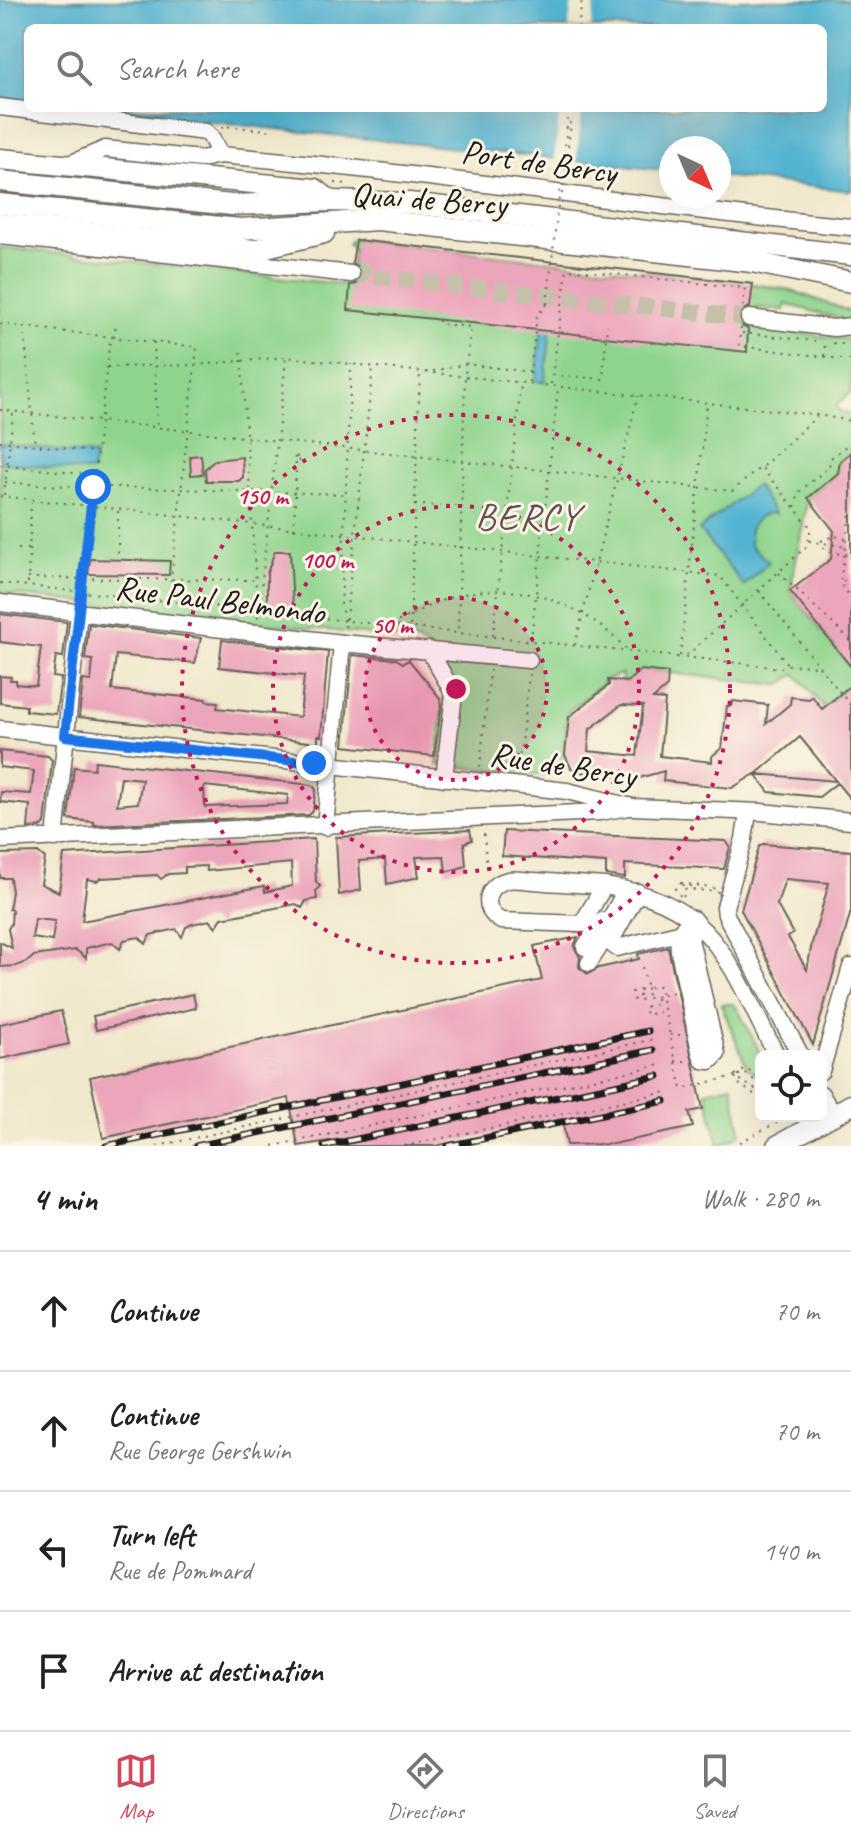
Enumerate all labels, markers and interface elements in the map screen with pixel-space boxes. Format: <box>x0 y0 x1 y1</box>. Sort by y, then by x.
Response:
search box <box>24 24 827 112</box>
icon: search <box>52 46 96 90</box>
text: Search here <box>116 49 238 87</box>
street label: Port de Bercy <box>459 129 622 194</box>
north arrow <box>659 136 731 208</box>
street label: Quai de Bercy <box>350 172 511 226</box>
route start <box>75 469 111 505</box>
text: 150 m <box>236 481 290 511</box>
district label: BERCY <box>475 493 585 540</box>
text: 100 m <box>301 545 355 575</box>
street label: Rue Paul Belmondo <box>113 565 329 634</box>
text: 50 m <box>372 610 415 640</box>
centre of rings <box>442 675 470 703</box>
street label: Rue de Bercy <box>487 732 641 798</box>
route end <box>296 745 332 781</box>
map controls <box>755 1050 827 1122</box>
button: locate <box>755 1050 827 1122</box>
text: 4 min <box>32 1177 97 1220</box>
text: Walk · 280 m <box>702 1182 819 1215</box>
icon: ahead <box>32 1289 76 1333</box>
text: Continue <box>108 1292 198 1330</box>
text: 70 m <box>775 1295 819 1328</box>
text: Continue <box>108 1396 198 1434</box>
icon: ahead <box>32 1409 76 1453</box>
text: 70 m <box>775 1415 819 1448</box>
text: Rue George Gershwin <box>108 1434 291 1467</box>
text: Turn left <box>108 1516 195 1554</box>
icon: left <box>32 1529 76 1573</box>
text: 140 m <box>763 1535 819 1568</box>
text: Rue de Pommard <box>108 1554 251 1587</box>
icon: arrive <box>32 1649 76 1693</box>
text: Arrive at destination <box>108 1652 323 1690</box>
tab: Map <box>114 1749 158 1825</box>
tab: Directions <box>387 1749 464 1825</box>
tab: Saved <box>693 1749 737 1825</box>

